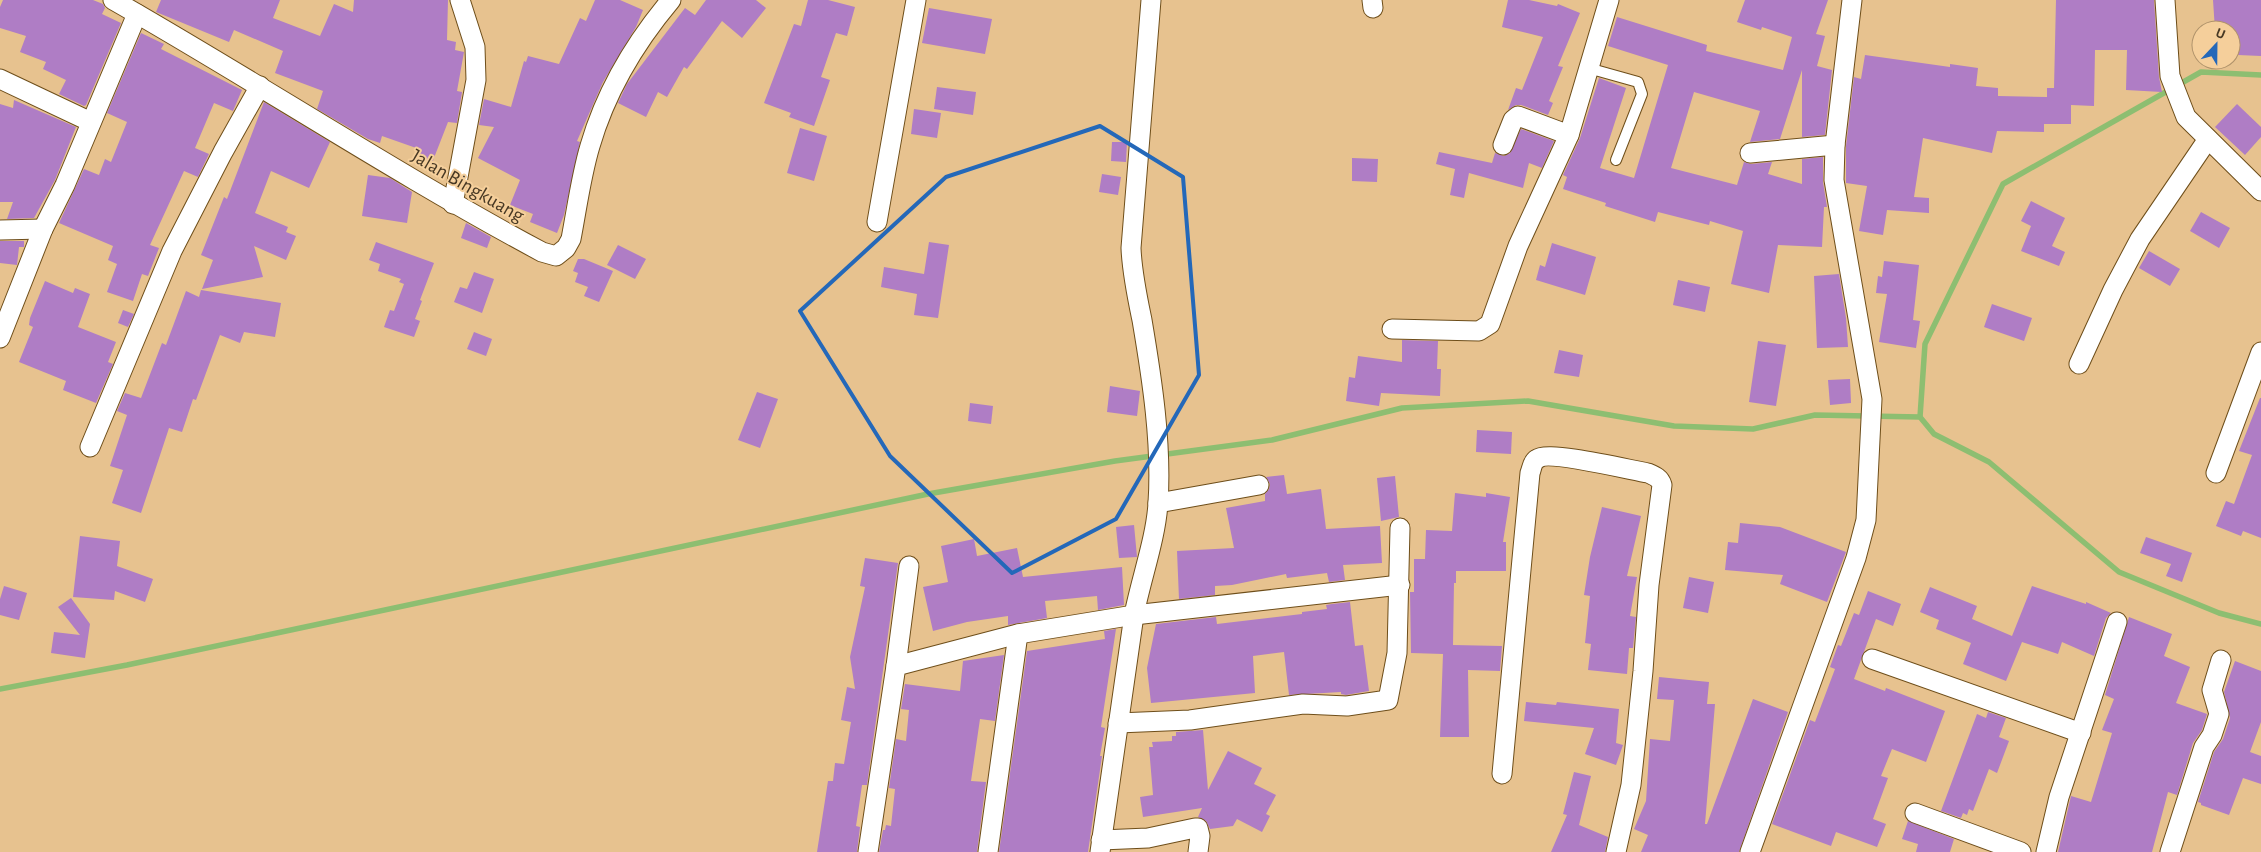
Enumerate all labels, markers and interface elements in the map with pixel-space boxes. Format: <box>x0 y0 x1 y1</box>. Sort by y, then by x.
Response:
north arrow <box>2191 20 2241 70</box>
text: U <box>2214 26 2227 42</box>
street label: Jalan Bingkuang <box>408 146 528 226</box>

